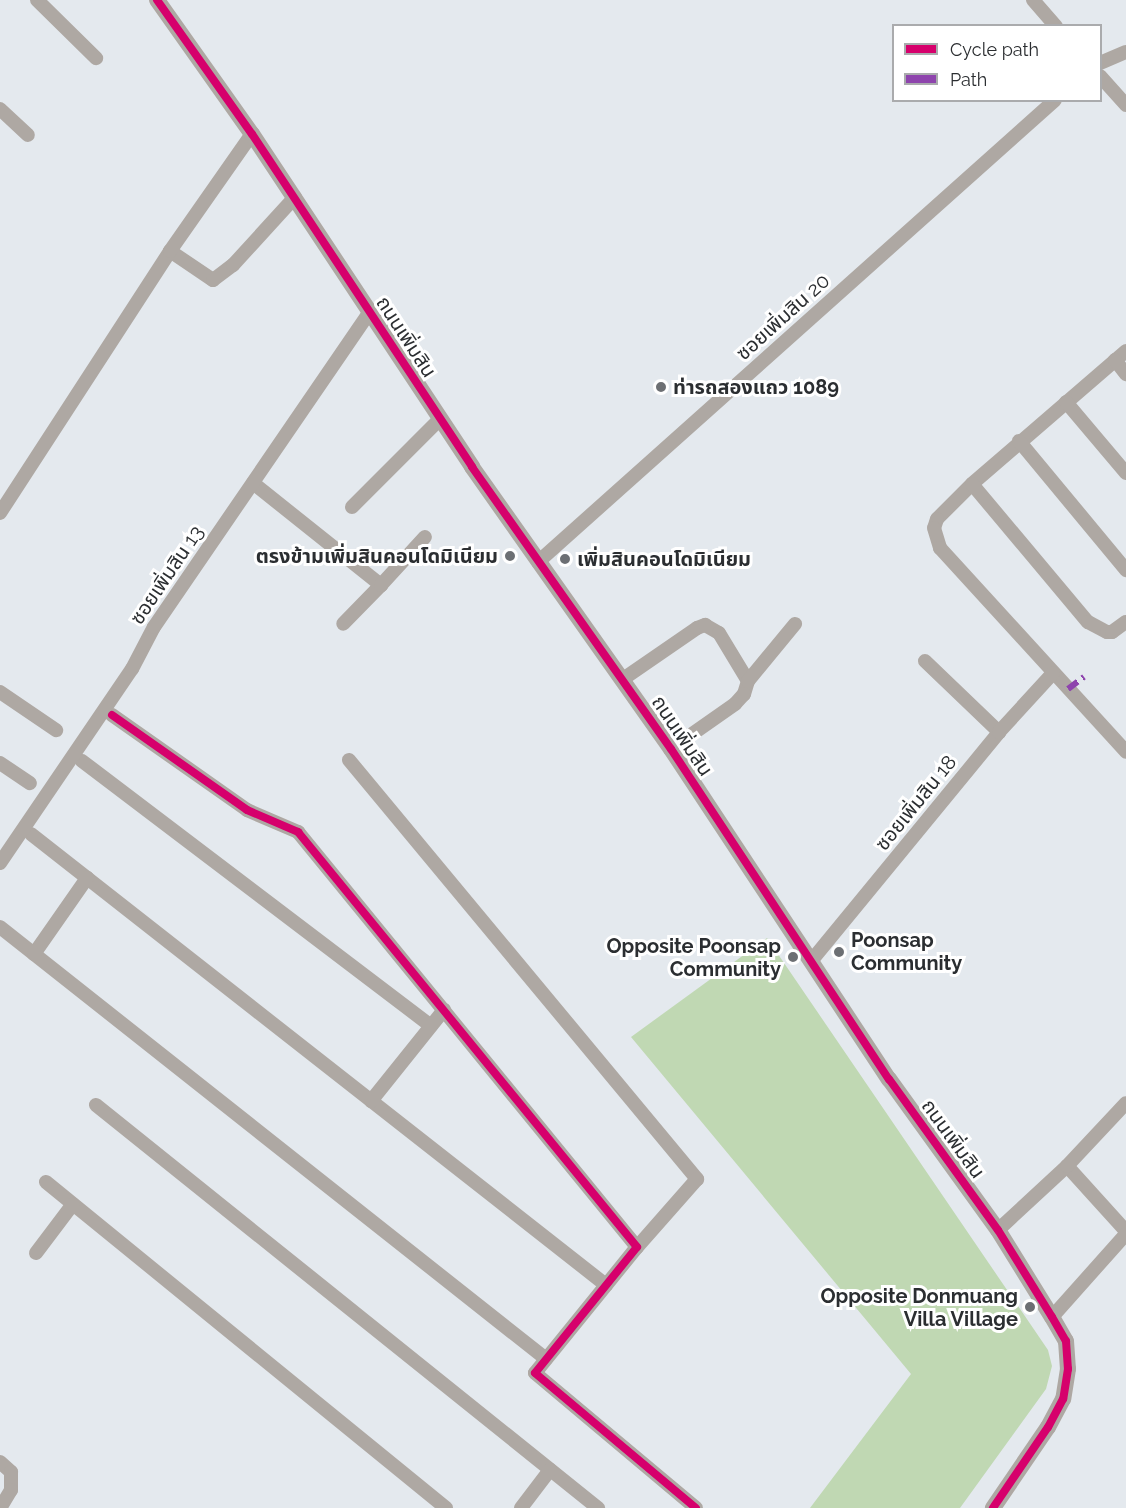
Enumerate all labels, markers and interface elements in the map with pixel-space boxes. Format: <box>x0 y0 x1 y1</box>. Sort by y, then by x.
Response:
legend <box>892 24 1102 102</box>
text: Cycle path <box>950 39 1039 60</box>
text: Path <box>950 69 987 90</box>
street label: ซอยเพิ่มสิน 20 <box>731 269 835 365</box>
street label: ถนนเพิ่มสิน <box>371 292 441 382</box>
place label: ท่ารถสองแถว 1089 <box>673 375 839 399</box>
marker: ท่ารถสองแถว 1089 <box>654 380 668 394</box>
street label: ซอยเพิ่มสิน 13 <box>125 521 209 629</box>
place label: ตรงข้ามเพิ่มสินคอนโดมิเนียม <box>256 544 498 568</box>
place label: เพิ่มสินคอนโดมิเนียม <box>577 547 751 571</box>
marker: ตรงข้ามเพิ่มสินคอนโดมิเนียม <box>503 549 517 563</box>
marker: เพิ่มสินคอนโดมิเนียม <box>558 552 572 566</box>
street label: ถนนเพิ่มสิน <box>646 691 718 781</box>
street label: ซอยเพิ่มสิน 18 <box>870 751 962 855</box>
place label: Poonsap Community <box>851 928 962 975</box>
place label: Opposite Poonsap Community <box>607 934 781 981</box>
marker: Poonsap Community <box>832 945 846 959</box>
marker: Opposite Poonsap Community <box>786 950 800 964</box>
street label: ถนนเพิ่มสิน <box>916 1095 990 1183</box>
place label: Opposite Donmuang Villa Village <box>820 1284 1018 1331</box>
marker: Opposite Donmuang Villa Village <box>1023 1300 1037 1314</box>

